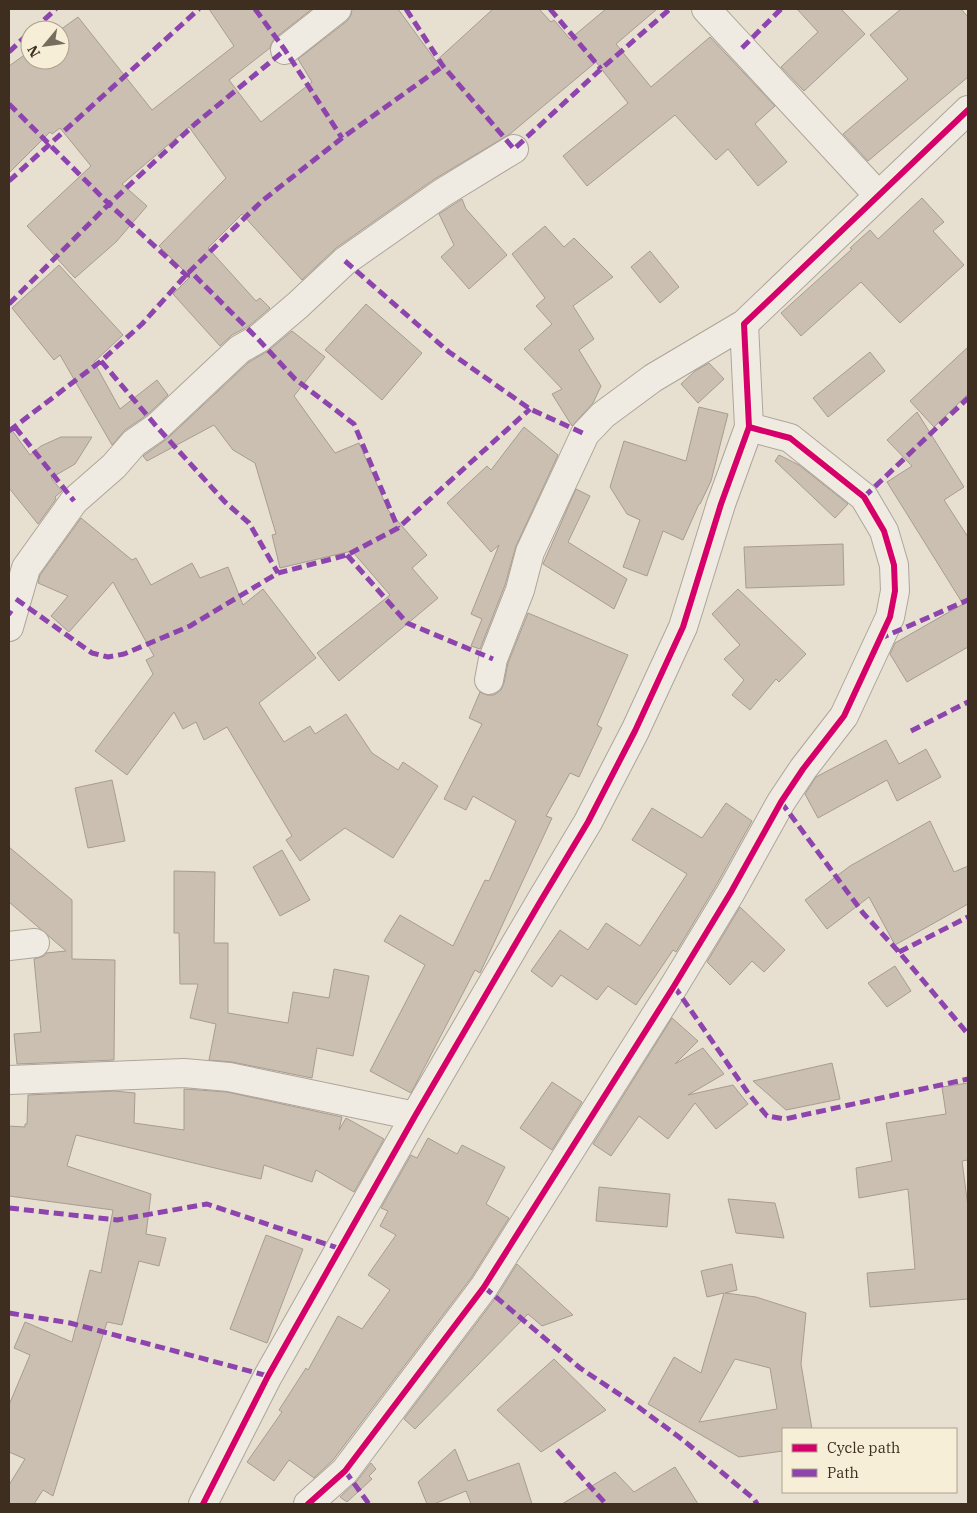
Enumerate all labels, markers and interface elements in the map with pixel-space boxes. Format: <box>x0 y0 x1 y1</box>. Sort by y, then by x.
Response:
north arrow <box>20 20 70 70</box>
text: N <box>23 42 44 61</box>
legend <box>782 1428 957 1493</box>
text: Cycle path <box>827 1438 900 1457</box>
text: Path <box>827 1463 859 1482</box>

